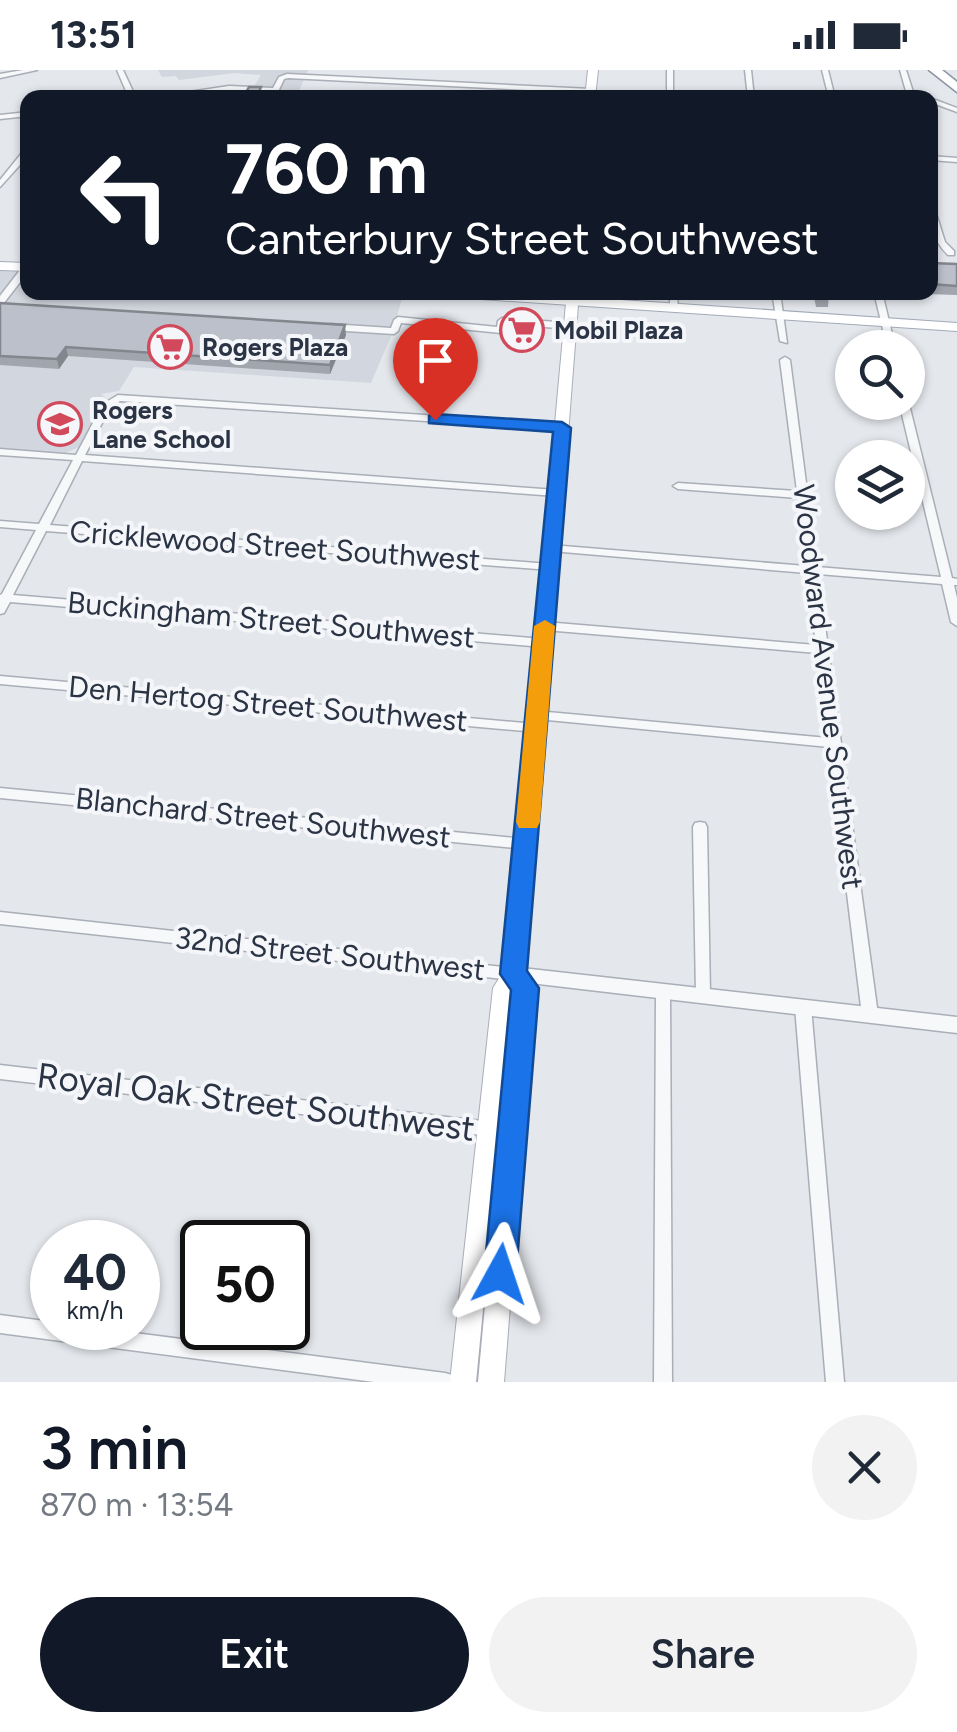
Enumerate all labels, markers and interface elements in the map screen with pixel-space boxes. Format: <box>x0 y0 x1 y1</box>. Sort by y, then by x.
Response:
text: 13:51 <box>50 12 137 58</box>
text: 760 m <box>225 126 428 211</box>
icon: left <box>60 130 190 260</box>
text: Canterbury Street Southwest <box>225 211 819 265</box>
supermarket icon: Mobil Plaza <box>499 307 545 353</box>
place label: Mobil Plaza <box>554 315 683 345</box>
pin <box>393 318 478 421</box>
supermarket icon: Rogers Plaza <box>147 324 193 370</box>
map controls <box>835 330 925 530</box>
button: search <box>835 330 925 420</box>
place label: Rogers Plaza <box>202 332 348 362</box>
icon: arrive <box>408 333 463 388</box>
place label: Rogers Lane School <box>92 395 231 454</box>
school or university icon: Rogers Lane School <box>37 401 83 447</box>
button: layers <box>835 440 925 530</box>
street label: Woodward Avenue Southwest <box>785 482 872 892</box>
street label: Cricklewood Street Southwest <box>68 513 482 578</box>
street label: Buckingham Street Southwest <box>66 583 476 656</box>
street label: Den Hertog Street Southwest <box>67 668 469 739</box>
street label: Blanchard Street Southwest <box>74 779 452 856</box>
street label: 32nd Street Southwest <box>173 919 487 988</box>
street label: Royal Oak Street Southwest <box>35 1054 477 1150</box>
speed limit sign: 50 <box>180 1220 310 1350</box>
position arrow <box>448 1222 552 1326</box>
text: 40 <box>63 1242 127 1303</box>
text: km/h <box>66 1295 124 1325</box>
text: 3 min <box>40 1412 188 1484</box>
button: close <box>812 1415 917 1520</box>
text: 870 m · 13:54 <box>40 1486 233 1524</box>
button: Exit <box>40 1597 469 1712</box>
button: Share <box>489 1597 917 1712</box>

